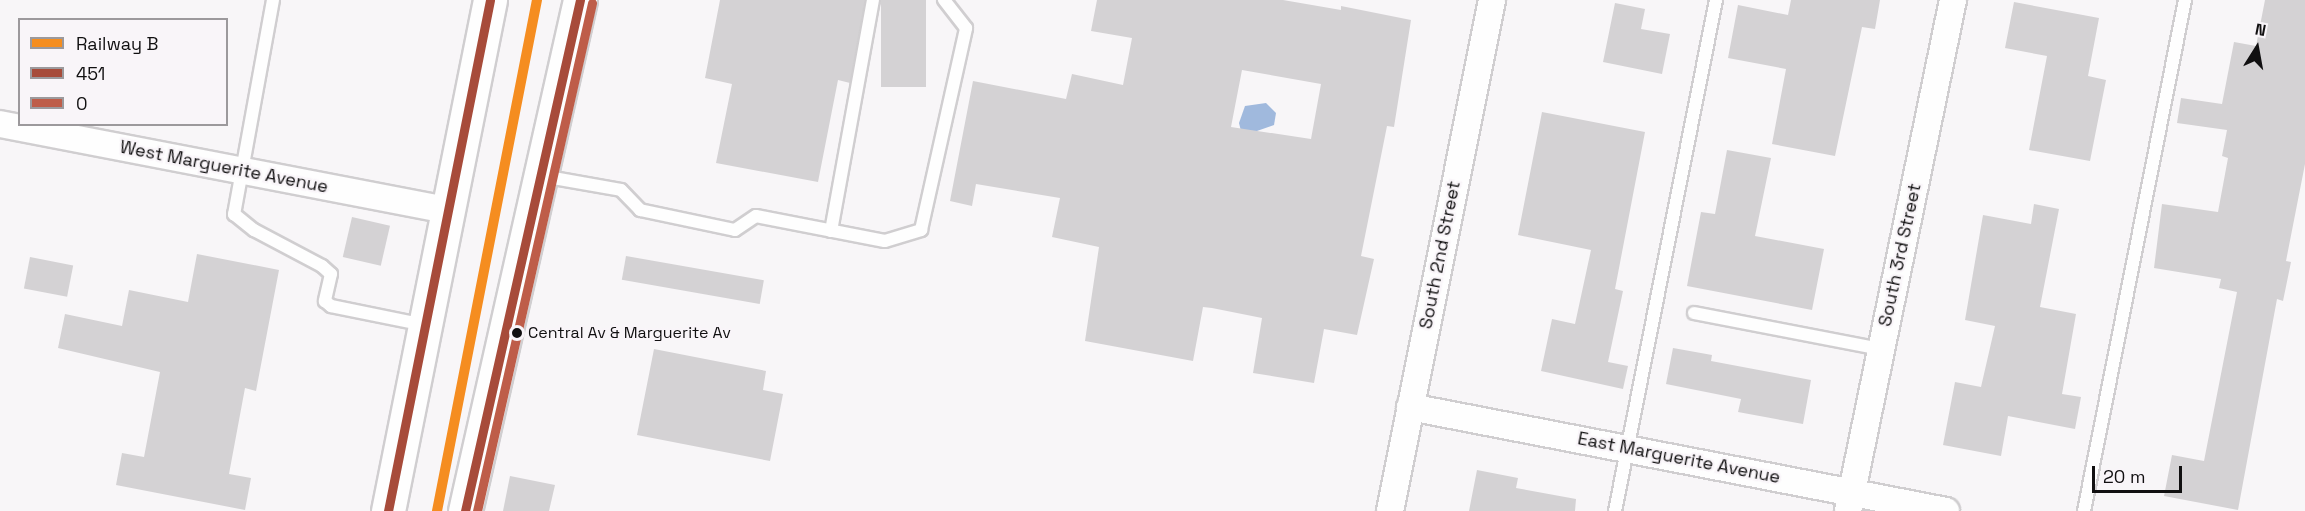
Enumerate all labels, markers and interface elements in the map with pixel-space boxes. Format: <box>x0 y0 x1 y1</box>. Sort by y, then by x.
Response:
legend <box>18 18 228 126</box>
north arrow <box>2227 18 2287 78</box>
text: N <box>2253 19 2268 41</box>
text: Railway B <box>76 32 158 55</box>
text: 451 <box>76 62 105 85</box>
text: 0 <box>76 92 88 115</box>
street label: West Marguerite Avenue <box>118 136 330 198</box>
street label: South 2nd Street <box>1415 179 1465 331</box>
street label: South 3rd Street <box>1874 182 1926 328</box>
place label: Central Av & Marguerite Av <box>528 323 731 343</box>
marker: Central Av & Marguerite Av <box>511 327 523 339</box>
street label: East Marguerite Avenue <box>1576 428 1782 488</box>
scale bar <box>2095 454 2185 492</box>
text: 20 m <box>2103 465 2146 488</box>

